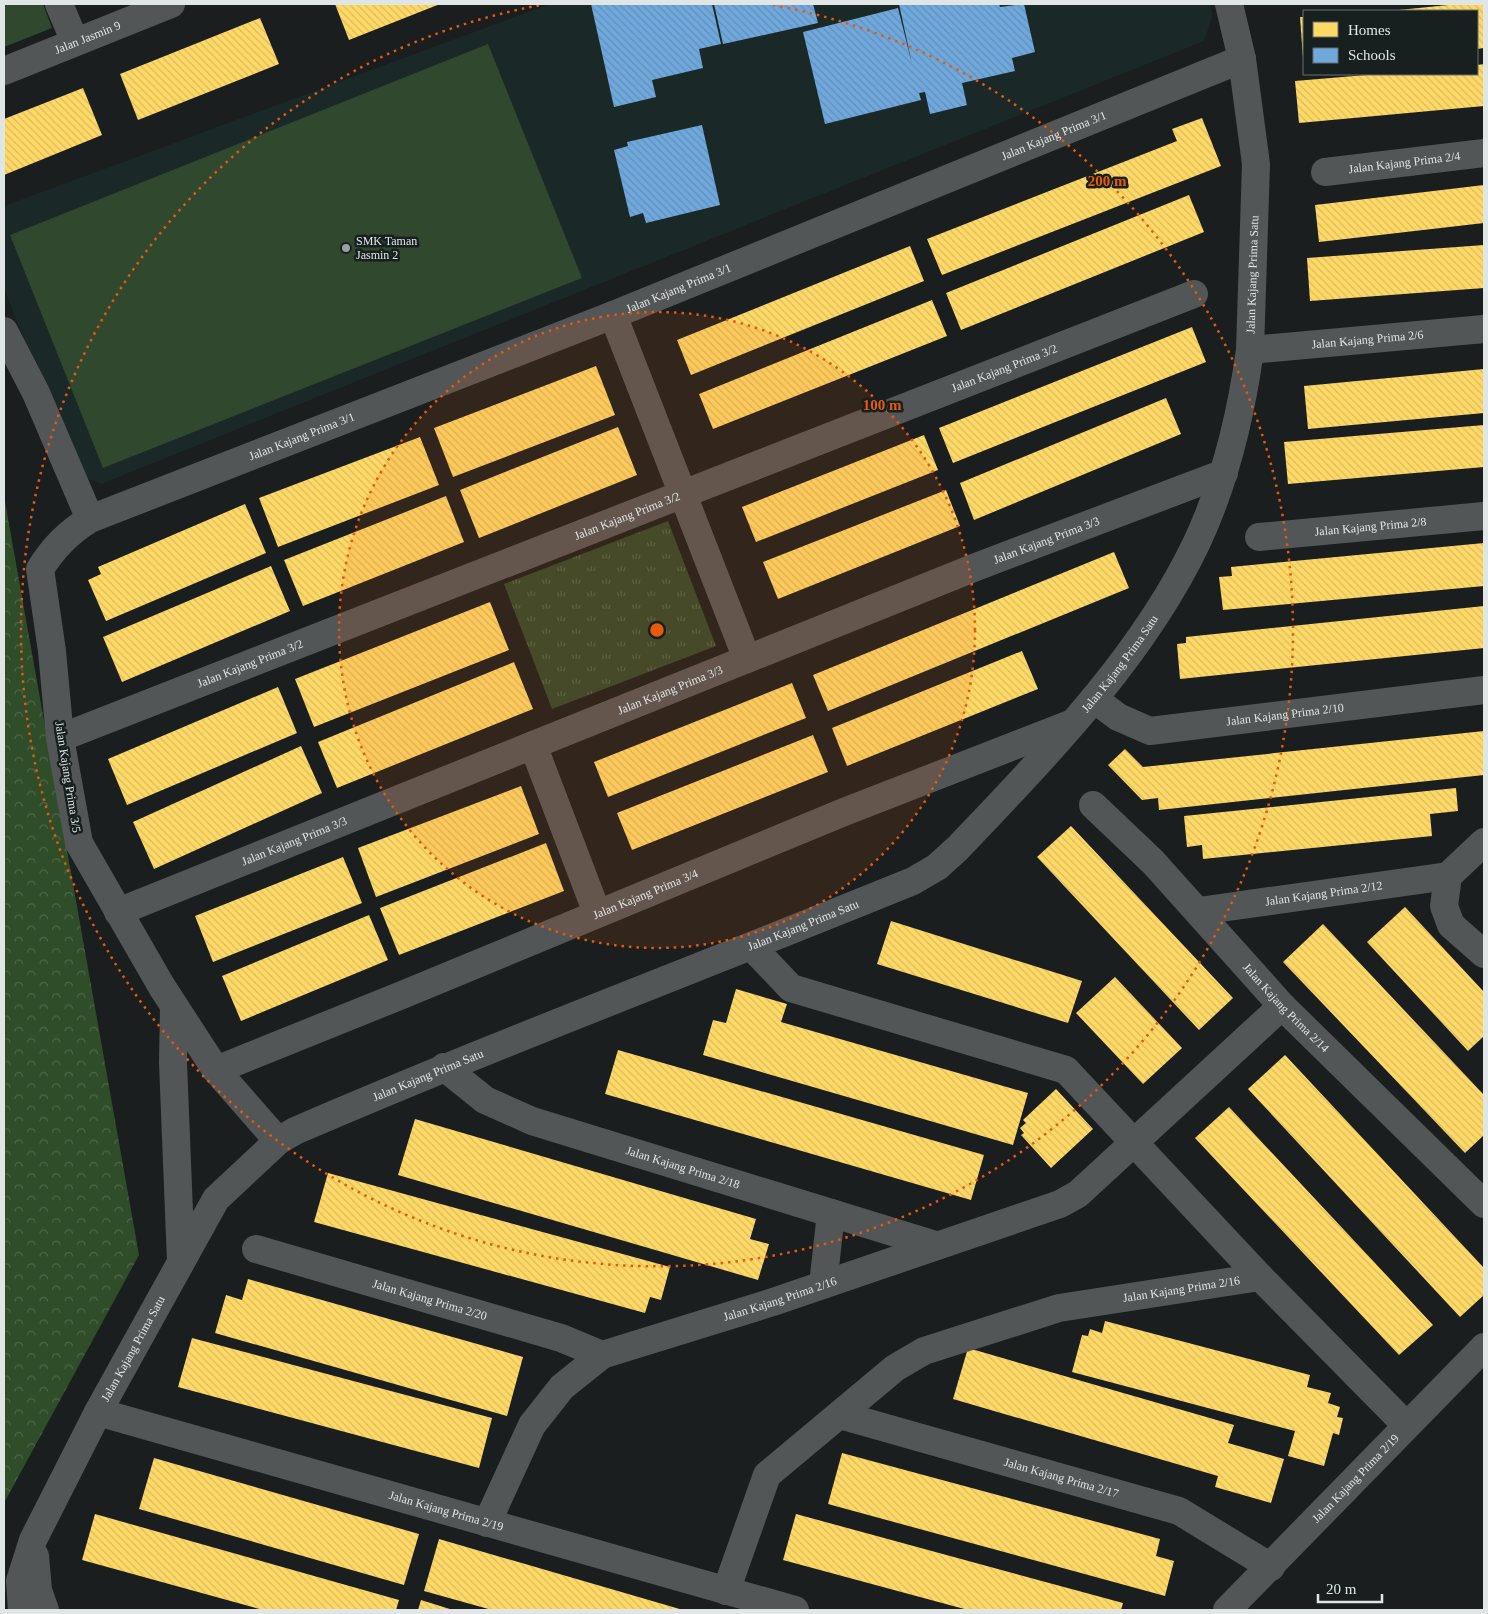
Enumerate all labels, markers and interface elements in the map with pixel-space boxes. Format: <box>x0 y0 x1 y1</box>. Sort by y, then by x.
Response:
legend <box>1303 10 1478 75</box>
street label: Jalan Jasmin 9 <box>52 18 123 57</box>
text: Homes <box>1348 22 1391 38</box>
text: Schools <box>1348 47 1396 63</box>
street label: Jalan Kajang Prima 3/1 <box>999 108 1108 163</box>
street label: Jalan Kajang Prima 2/4 <box>1348 149 1461 176</box>
text: 200 m <box>1088 173 1127 189</box>
street label: Jalan Kajang Prima Satu <box>1244 215 1261 334</box>
place label: SMK Taman Jasmin 2 <box>356 234 417 262</box>
marker: SMK Taman Jasmin 2 <box>340 242 352 254</box>
street label: Jalan Kajang Prima 3/1 <box>624 261 733 316</box>
street label: Jalan Kajang Prima 2/6 <box>1311 327 1424 351</box>
street label: Jalan Kajang Prima 3/2 <box>949 341 1059 395</box>
text: 100 m <box>863 397 902 413</box>
street label: Jalan Kajang Prima 3/1 <box>247 409 357 463</box>
street label: Jalan Kajang Prima 3/2 <box>572 489 682 543</box>
street label: Jalan Kajang Prima 3/3 <box>991 514 1101 567</box>
street label: Jalan Kajang Prima 2/8 <box>1314 514 1427 539</box>
street label: Jalan Kajang Prima Satu <box>1079 612 1161 715</box>
centre of rings <box>648 621 666 639</box>
street label: Jalan Kajang Prima 3/2 <box>195 637 305 691</box>
street label: Jalan Kajang Prima 3/3 <box>615 663 725 717</box>
street label: Jalan Kajang Prima 2/10 <box>1225 700 1345 729</box>
street label: Jalan Kajang Prima 3/5 <box>52 720 84 834</box>
street label: Jalan Kajang Prima 3/3 <box>240 814 349 869</box>
street label: Jalan Kajang Prima 3/4 <box>591 866 700 922</box>
street label: Jalan Kajang Prima 2/12 <box>1264 878 1383 909</box>
street label: Jalan Kajang Prima Satu <box>746 897 861 954</box>
street label: Jalan Kajang Prima 2/14 <box>1240 960 1332 1055</box>
street label: Jalan Kajang Prima Satu <box>371 1046 485 1104</box>
street label: Jalan Kajang Prima 2/18 <box>624 1143 742 1192</box>
street label: Jalan Kajang Prima 2/16 <box>1122 1273 1241 1305</box>
street label: Jalan Kajang Prima 2/16 <box>722 1274 838 1324</box>
street label: Jalan Kajang Prima 2/20 <box>371 1276 489 1323</box>
street label: Jalan Kajang Prima Satu <box>98 1294 168 1404</box>
street label: Jalan Kajang Prima 2/19 <box>1309 1431 1402 1526</box>
street label: Jalan Kajang Prima 2/17 <box>1002 1455 1120 1501</box>
street label: Jalan Kajang Prima 2/19 <box>387 1488 505 1534</box>
scale bar <box>1318 1572 1382 1604</box>
text: 20 m <box>1326 1581 1357 1597</box>

